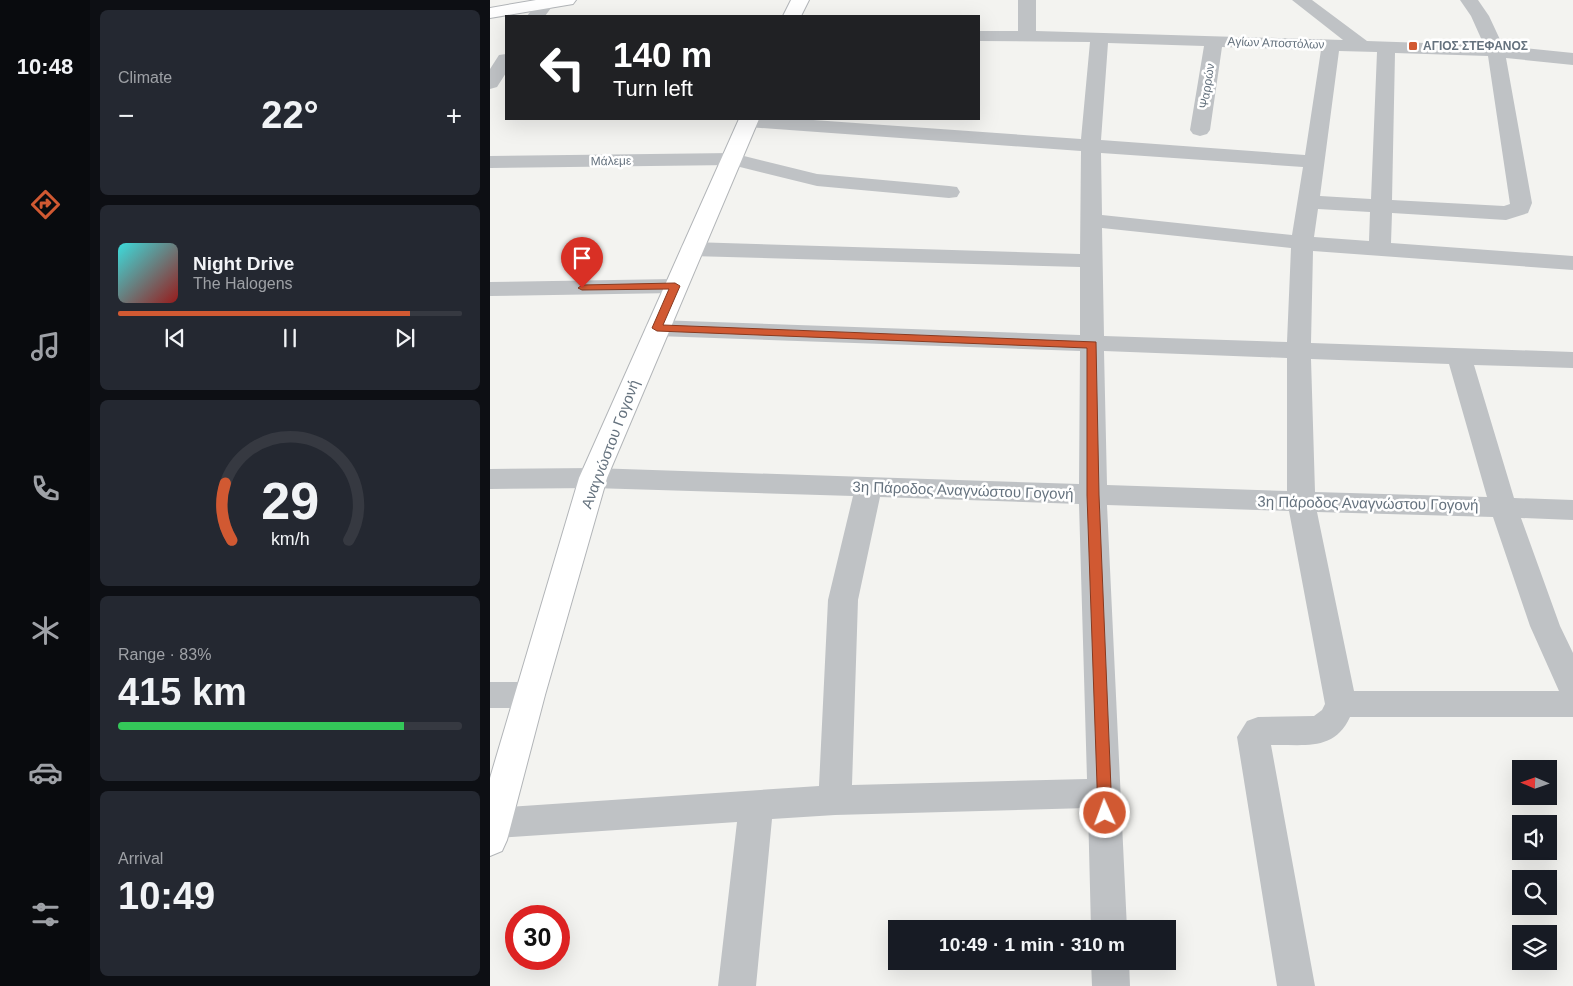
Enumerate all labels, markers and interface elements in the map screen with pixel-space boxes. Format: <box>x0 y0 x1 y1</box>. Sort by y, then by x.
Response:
street label: Αγίων Αποστόλων <box>1227 34 1325 52</box>
icon: left <box>530 35 595 100</box>
text: 140 m <box>613 35 712 74</box>
place label: ΑΓΙΟΣ ΣΤΕΦΑΝΟΣ <box>1423 39 1528 53</box>
marker: ΑΓΙΟΣ ΣΤΕΦΑΝΟΣ <box>1407 40 1419 52</box>
text: 10:48 <box>17 54 73 79</box>
street label: Ψαρρών <box>1197 62 1217 110</box>
text: Climate <box>118 69 172 86</box>
text: Turn left <box>613 76 693 101</box>
text: 22° <box>261 94 319 136</box>
text: − <box>118 100 134 131</box>
text: + <box>446 100 462 131</box>
street label: Μάλεμε <box>591 154 632 168</box>
icon: directions <box>28 187 63 222</box>
pin <box>561 237 603 288</box>
icon: arrive <box>568 244 596 272</box>
text: Night Drive <box>193 253 294 274</box>
text: The Halogens <box>193 275 293 292</box>
icon: previous <box>161 324 189 352</box>
icon: pause <box>276 324 304 352</box>
icon: next <box>391 324 419 352</box>
icon: music <box>28 329 63 364</box>
street label: Αναγνώστου Γογονή <box>578 377 642 511</box>
icon: phone <box>28 471 63 506</box>
text: 29 <box>261 472 319 530</box>
street label: 3η Πάροδος Αναγνώστου Γογονή <box>852 478 1074 502</box>
street label: 3η Πάροδος Αναγνώστου Γογονή <box>1257 493 1479 513</box>
text: km/h <box>271 529 309 549</box>
icon: climate <box>28 613 63 648</box>
text: Range · 83% <box>118 646 211 663</box>
text: 415 km <box>118 671 247 713</box>
icon: car <box>28 755 63 790</box>
north arrow <box>1512 760 1558 805</box>
map controls <box>1512 760 1557 970</box>
position arrow <box>1078 786 1130 838</box>
button: sound <box>1512 815 1557 860</box>
text: Arrival <box>118 850 163 867</box>
button: search <box>1512 870 1557 915</box>
text: 10:49 <box>118 875 215 917</box>
icon: filters <box>28 897 63 932</box>
speed limit sign: 30 <box>505 905 570 970</box>
button: layers <box>1512 925 1557 970</box>
text: 10:49 · 1 min · 310 m <box>939 934 1125 955</box>

